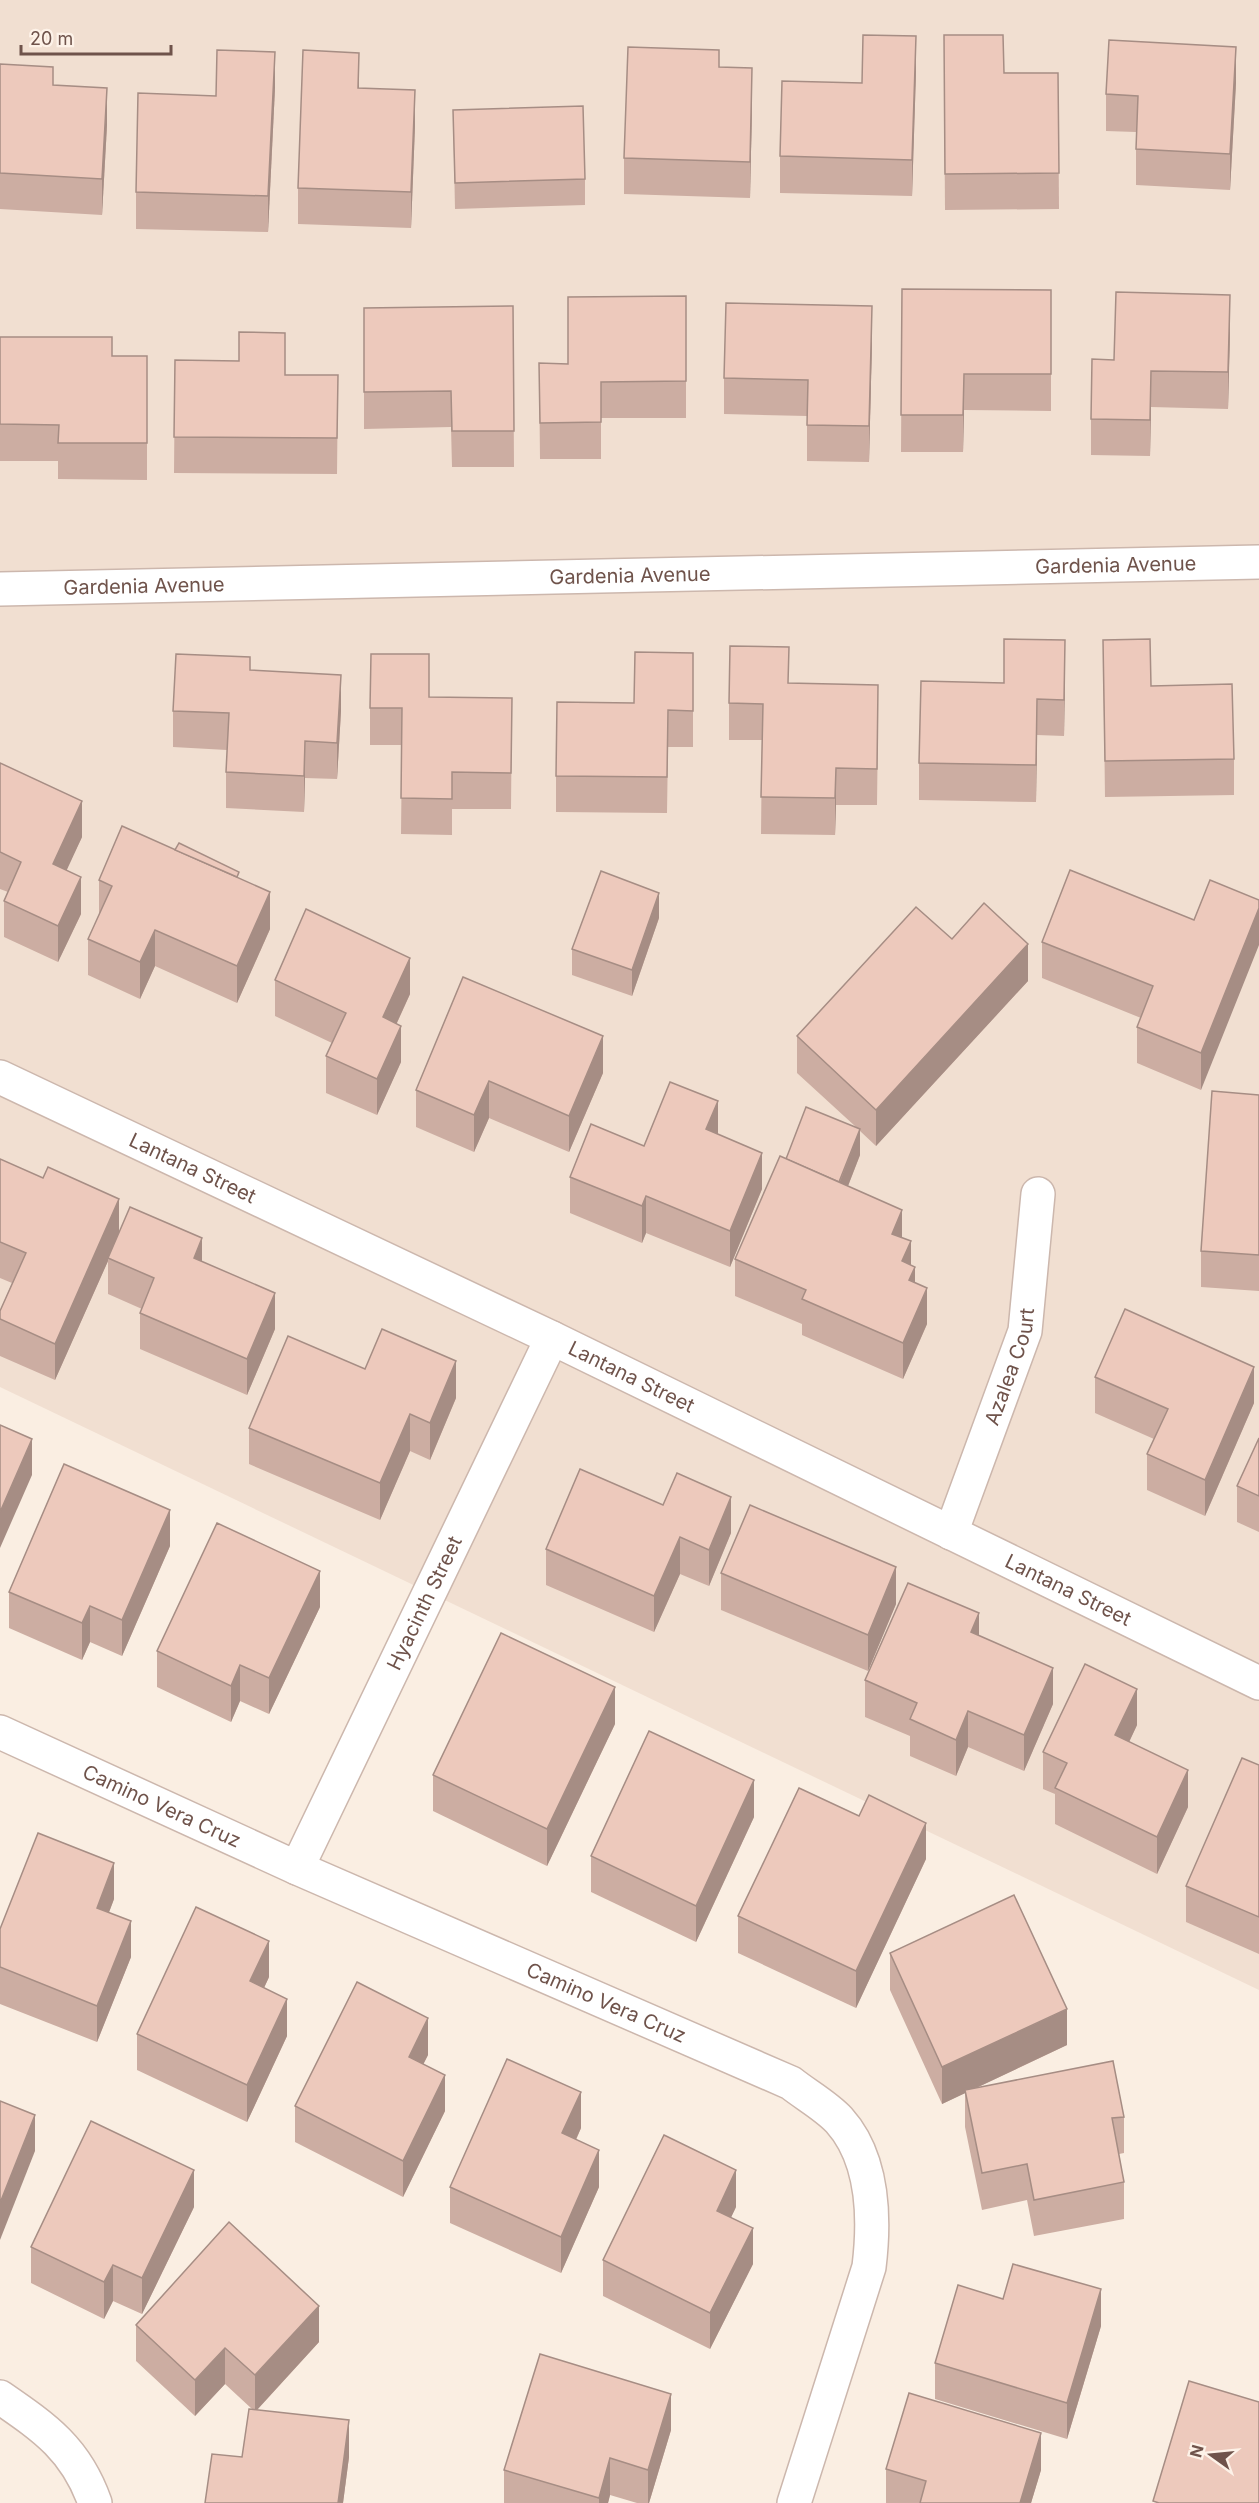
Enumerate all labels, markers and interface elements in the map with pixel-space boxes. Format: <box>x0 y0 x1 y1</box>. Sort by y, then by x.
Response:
scale bar <box>21 18 171 56</box>
text: 20 m <box>30 28 73 49</box>
street label: Gardenia Avenue <box>1035 551 1197 579</box>
street label: Gardenia Avenue <box>549 562 711 589</box>
street label: Gardenia Avenue <box>63 572 225 600</box>
street label: Lantana Street <box>125 1128 260 1208</box>
street label: Azalea Court <box>980 1306 1039 1428</box>
street label: Lantana Street <box>564 1336 699 1418</box>
street label: Hyacinth Street <box>382 1532 467 1674</box>
street label: Lantana Street <box>1001 1549 1136 1631</box>
street label: Camino Vera Cruz <box>79 1759 245 1853</box>
street label: Camino Vera Cruz <box>523 1957 690 2048</box>
north arrow <box>1181 2425 1241 2485</box>
text: N <box>1185 2443 1208 2460</box>

